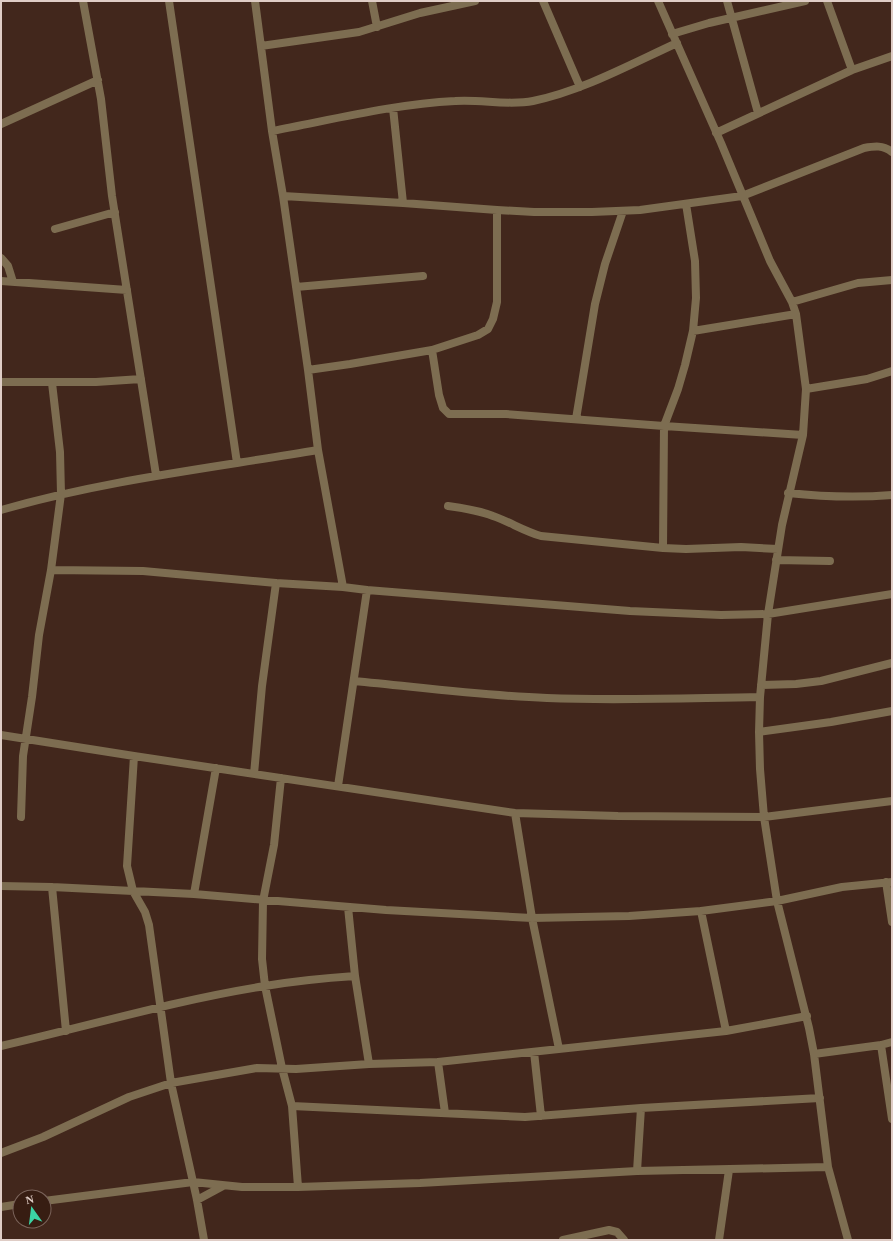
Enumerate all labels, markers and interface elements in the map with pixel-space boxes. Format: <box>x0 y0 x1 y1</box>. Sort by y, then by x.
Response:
north arrow <box>12 1189 52 1229</box>
text: N <box>24 1193 35 1206</box>

